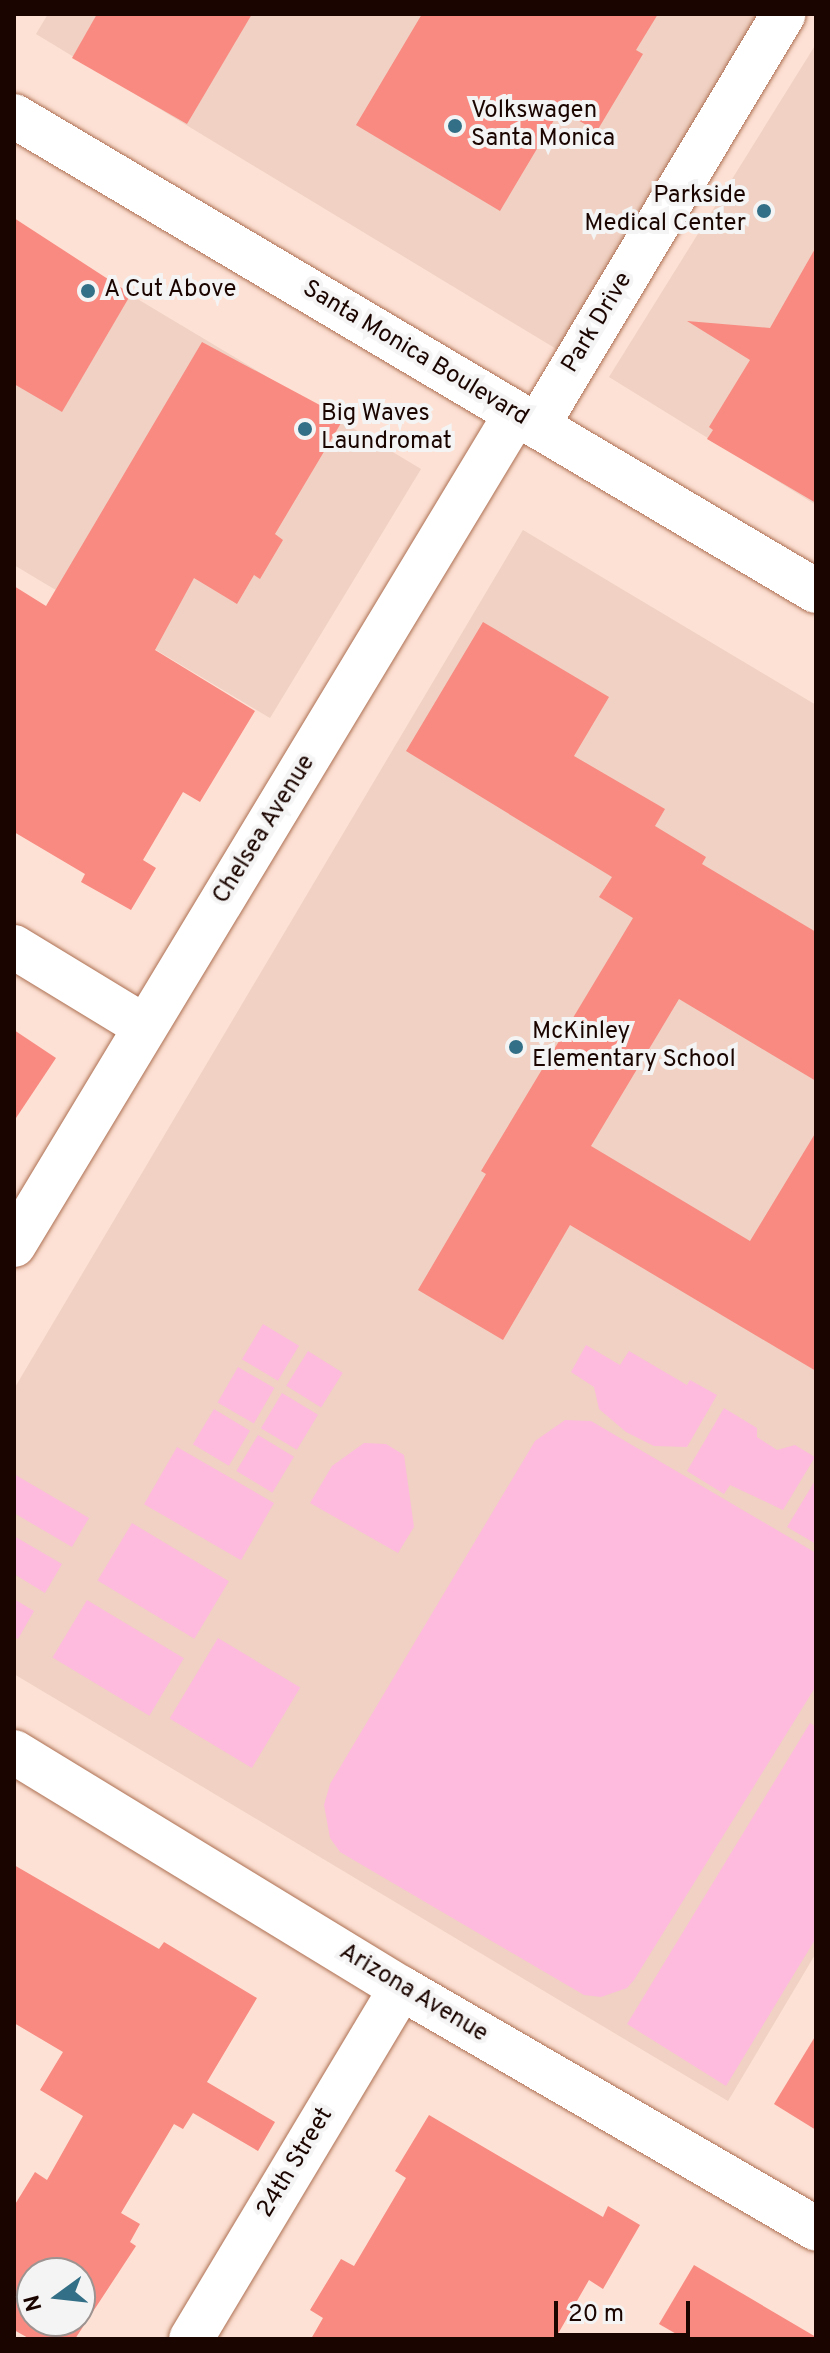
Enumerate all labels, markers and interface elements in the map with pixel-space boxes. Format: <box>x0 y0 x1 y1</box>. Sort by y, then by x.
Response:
place label: Volkswagen Santa Monica <box>471 98 615 154</box>
marker: Volkswagen Santa Monica <box>446 117 464 135</box>
place label: Parkside Medical Center <box>584 183 746 239</box>
marker: Parkside Medical Center <box>753 200 775 222</box>
street label: Park Drive <box>557 268 639 378</box>
street label: Santa Monica Boulevard <box>297 275 533 433</box>
place label: A Cut Above <box>104 277 238 305</box>
marker: A Cut Above <box>79 282 97 300</box>
place label: Big Waves Laundromat <box>321 401 452 457</box>
marker: Big Waves Laundromat <box>296 420 314 438</box>
street label: Chelsea Avenue <box>208 750 322 910</box>
place label: McKinley Elementary School <box>532 1019 736 1075</box>
marker: McKinley Elementary School <box>507 1038 525 1056</box>
street label: Arizona Avenue <box>333 1938 493 2050</box>
street label: 24th Street <box>252 2103 340 2223</box>
north arrow <box>16 2257 96 2337</box>
scale bar <box>558 2285 694 2335</box>
text: N <box>19 2292 49 2314</box>
text: 20 m <box>568 2300 624 2330</box>

